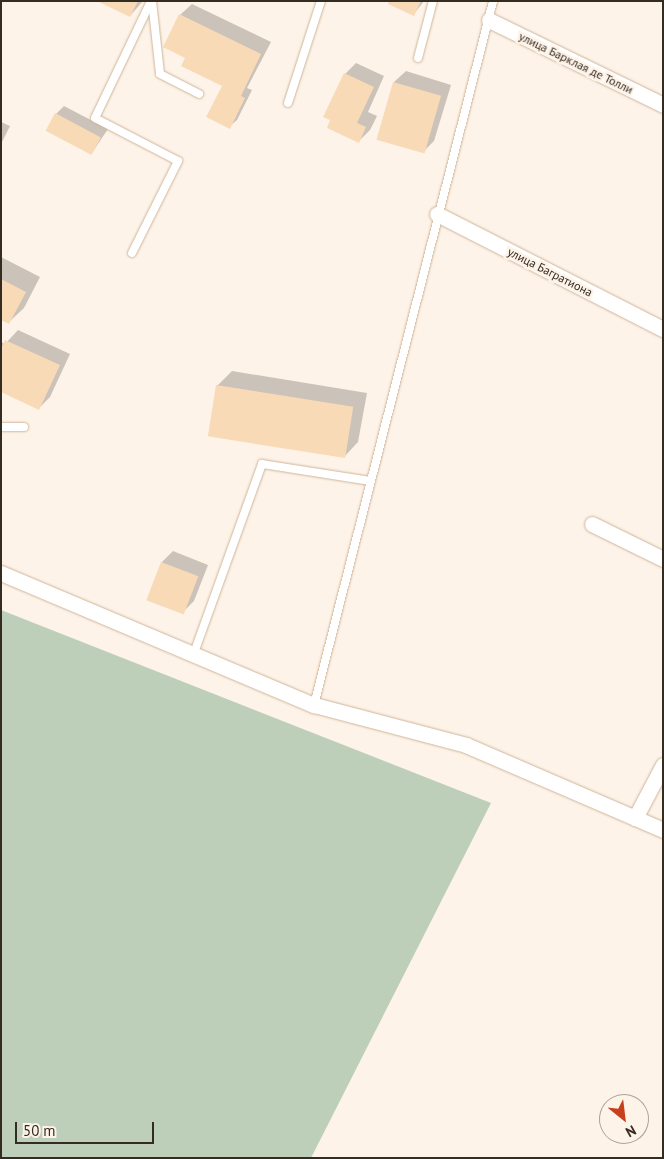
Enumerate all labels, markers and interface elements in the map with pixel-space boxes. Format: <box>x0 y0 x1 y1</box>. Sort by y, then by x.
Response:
street label: улица Барклая де Толли <box>516 29 636 97</box>
street label: улица Багратиона <box>505 244 595 300</box>
north arrow <box>599 1094 649 1144</box>
scale bar <box>18 1112 156 1144</box>
text: 50 m <box>23 1121 56 1140</box>
text: N <box>622 1121 639 1141</box>

